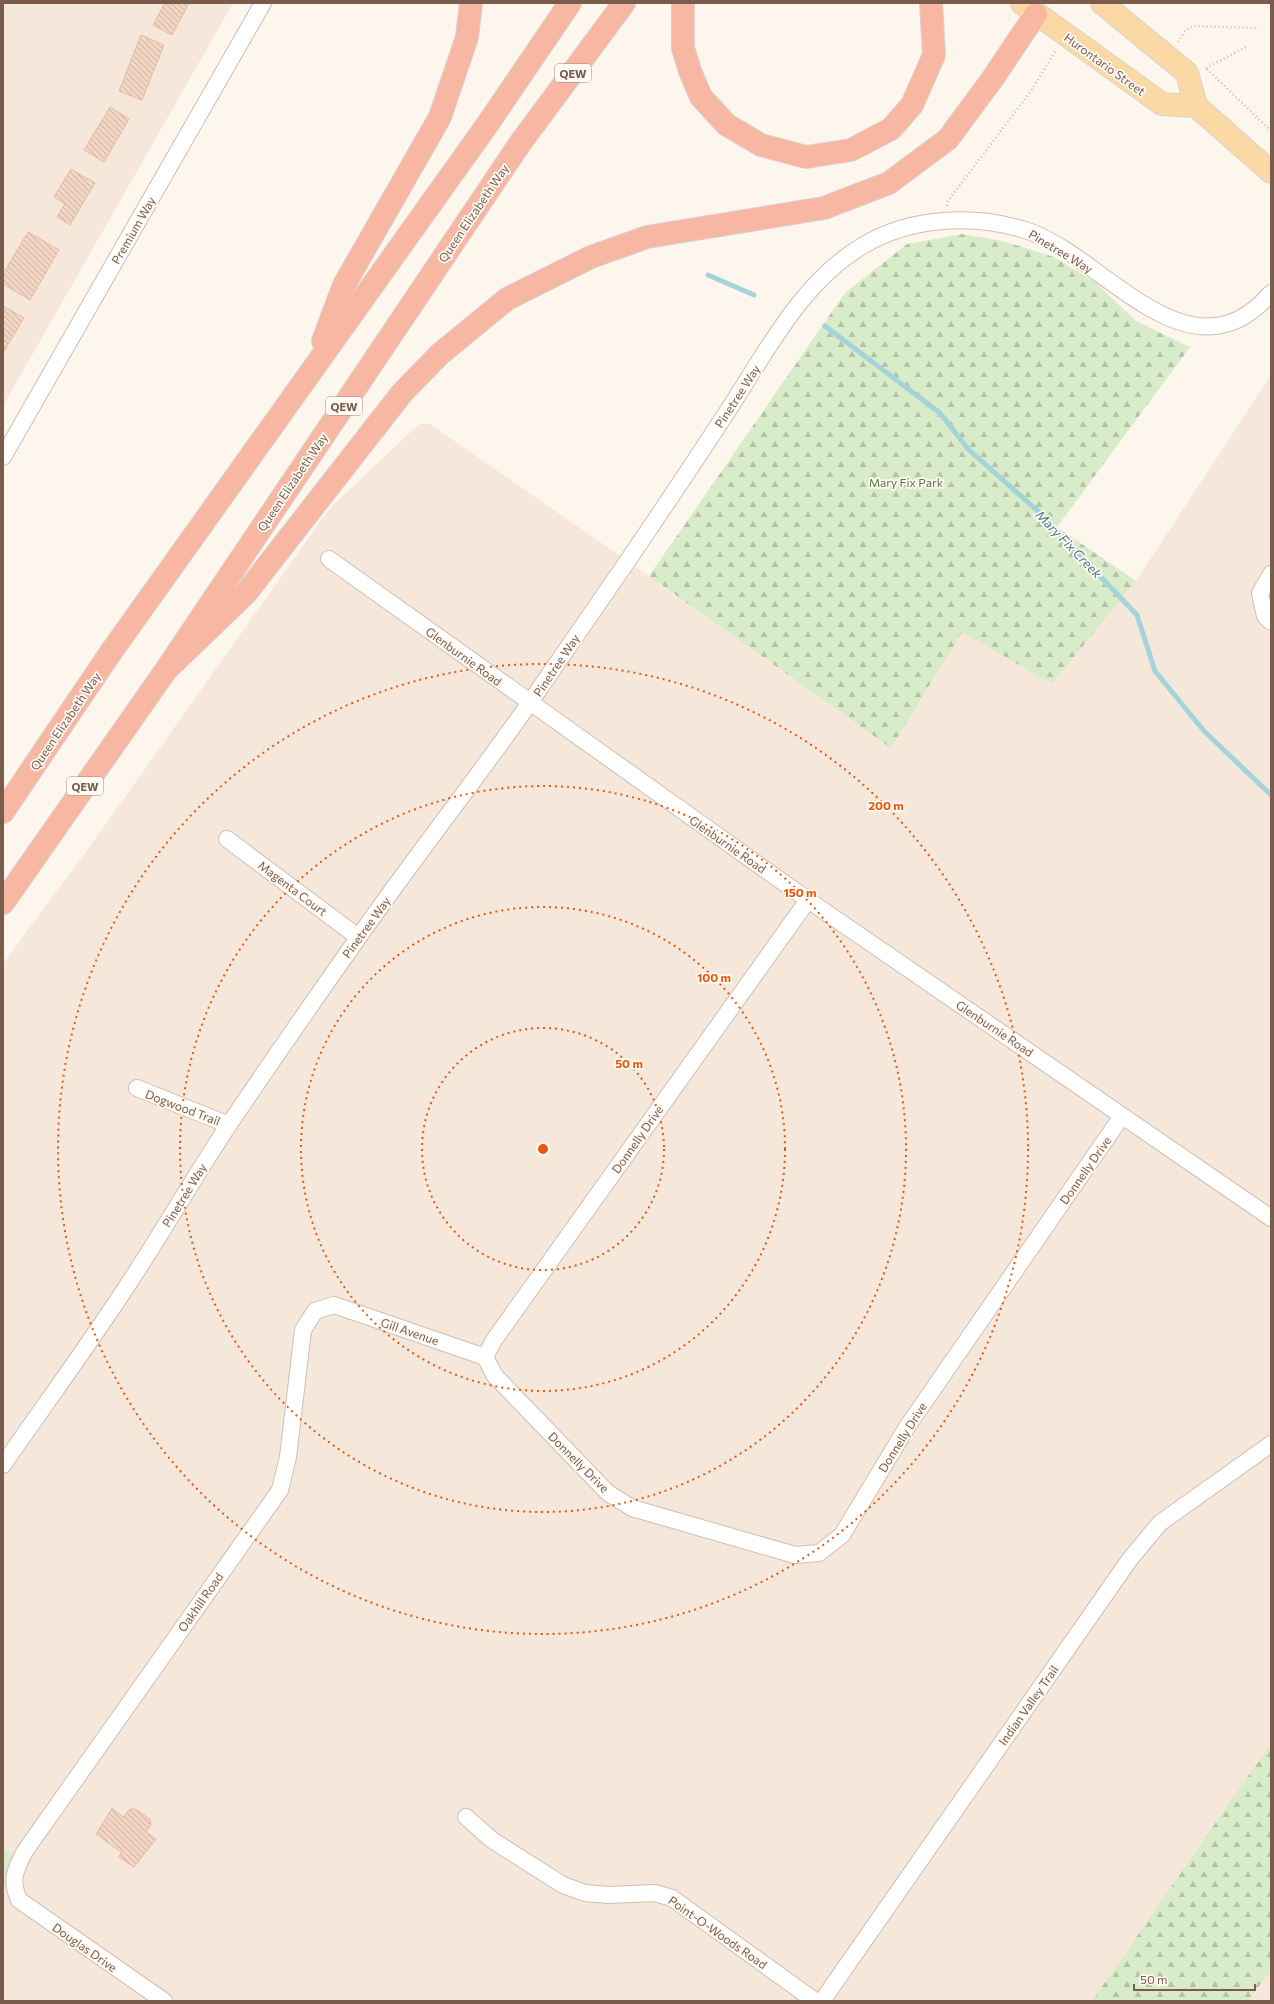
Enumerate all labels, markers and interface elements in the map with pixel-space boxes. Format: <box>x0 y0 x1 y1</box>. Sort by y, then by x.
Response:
street label: Hurontario Street <box>1062 30 1148 98</box>
road number: QEW <box>555 64 591 82</box>
street label: Queen Elizabeth Way <box>435 161 511 265</box>
street label: Premium Way <box>108 194 158 266</box>
street label: Pinetree Way <box>1026 226 1096 276</box>
street label: Pinetree Way <box>711 362 763 430</box>
road number: QEW <box>326 397 362 415</box>
street label: Queen Elizabeth Way <box>254 430 330 534</box>
park label: Mary Fix Park <box>869 475 944 489</box>
water label: Mary Fix Creek <box>1033 507 1106 582</box>
street label: Glenburnie Road <box>423 624 505 688</box>
street label: Pinetree Way <box>530 631 582 699</box>
street label: Queen Elizabeth Way <box>27 669 103 773</box>
road number: QEW <box>67 777 103 795</box>
text: 200 m <box>868 798 904 812</box>
street label: Glenburnie Road <box>687 812 769 876</box>
street label: Magenta Court <box>256 858 330 918</box>
text: 150 m <box>783 885 817 899</box>
street label: Pinetree Way <box>339 894 393 960</box>
text: 100 m <box>697 970 731 984</box>
street label: Glenburnie Road <box>954 997 1036 1059</box>
text: 50 m <box>615 1056 643 1070</box>
street label: Dogwood Trail <box>143 1086 223 1128</box>
street label: Donnelly Drive <box>608 1102 666 1176</box>
street label: Donnelly Drive <box>1056 1133 1114 1207</box>
centre of rings <box>536 1142 550 1156</box>
street label: Pinetree Way <box>159 1161 209 1229</box>
street label: Gill Avenue <box>379 1315 441 1347</box>
street label: Donnelly Drive <box>875 1400 929 1474</box>
street label: Donnelly Drive <box>546 1429 612 1495</box>
street label: Oakhill Road <box>174 1570 226 1634</box>
street label: Indian Valley Trail <box>995 1662 1061 1748</box>
street label: Point-O-Woods Road <box>666 1893 770 1971</box>
street label: Douglas Drive <box>50 1920 120 1974</box>
scale bar <box>1134 1966 1255 1992</box>
text: 50 m <box>1140 1972 1168 1986</box>

